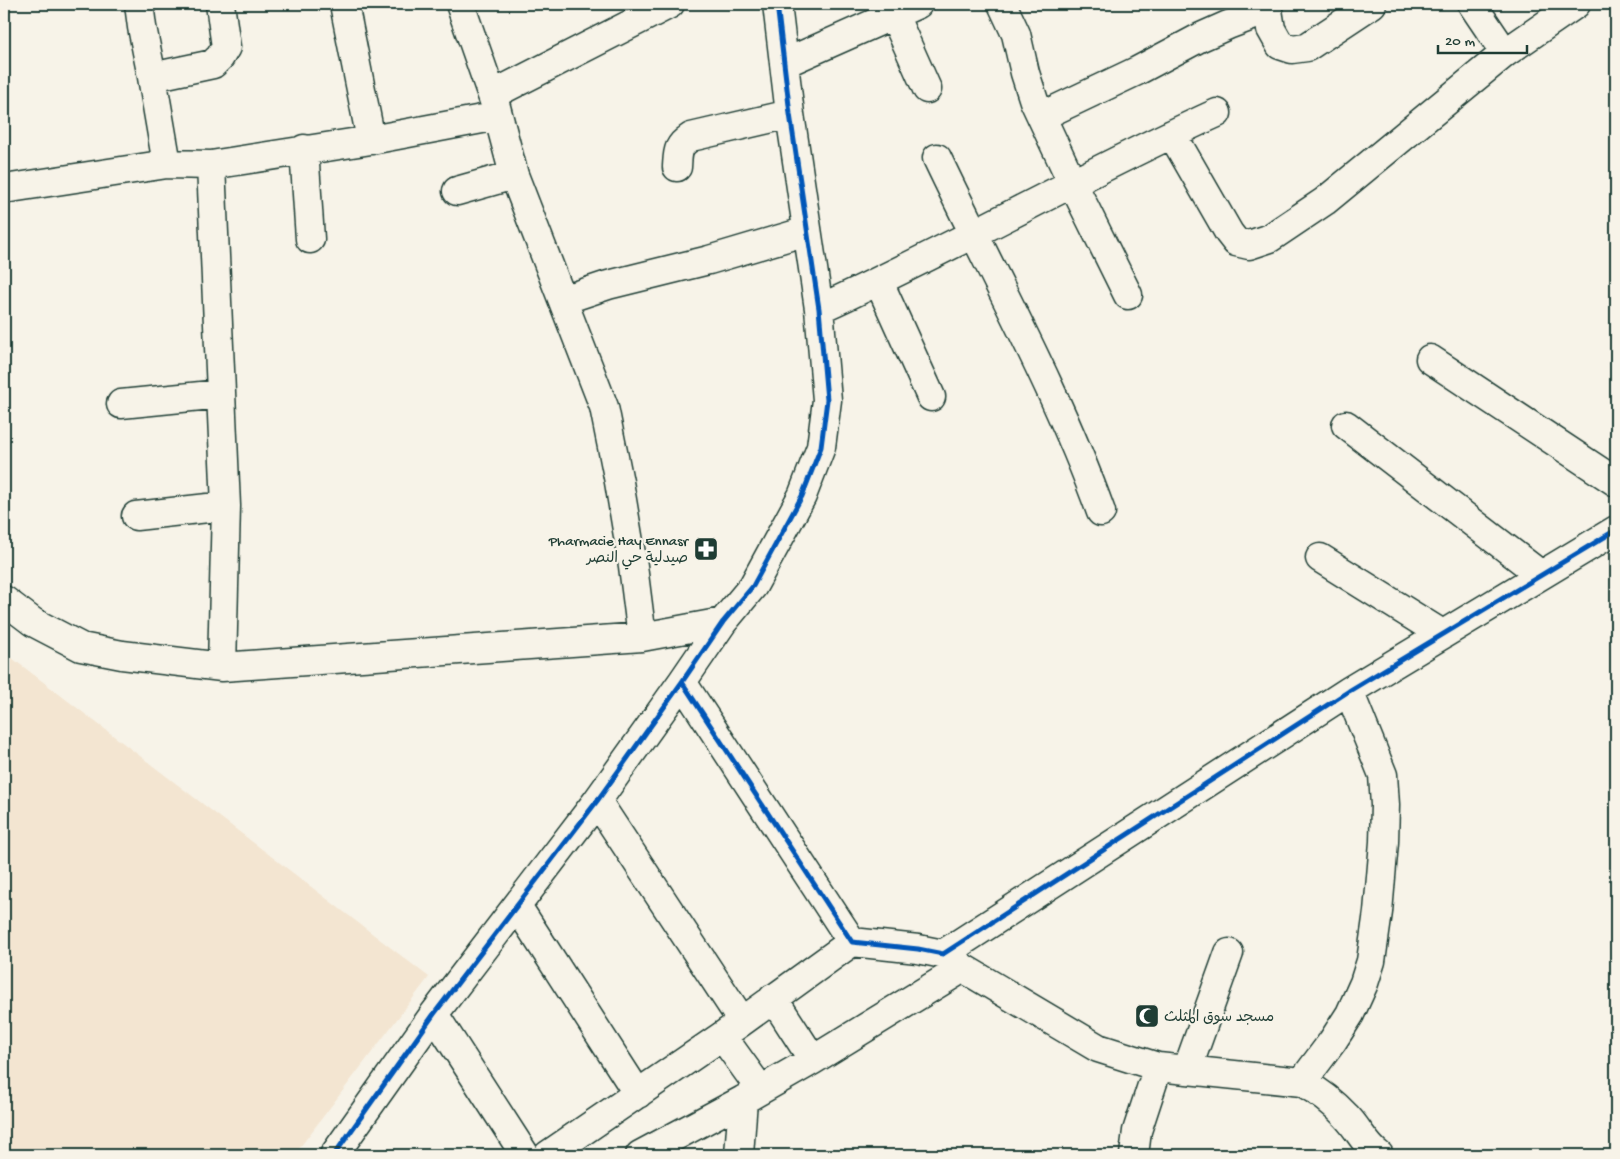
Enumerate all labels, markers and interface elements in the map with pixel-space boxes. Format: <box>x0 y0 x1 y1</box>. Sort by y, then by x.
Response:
scale bar <box>1438 22 1526 54</box>
text: 20 m <box>1445 33 1475 51</box>
place label: Pharmacie Hay Ennasr صيدلية حي النصر <box>548 533 690 570</box>
pharmacy icon: Pharmacie Hay Ennasr صيدلية حي النصر <box>693 536 719 562</box>
mosque icon: مسجد سوق المثلث <box>1134 1003 1160 1029</box>
place label: مسجد سوق المثلث <box>1164 1009 1274 1027</box>

